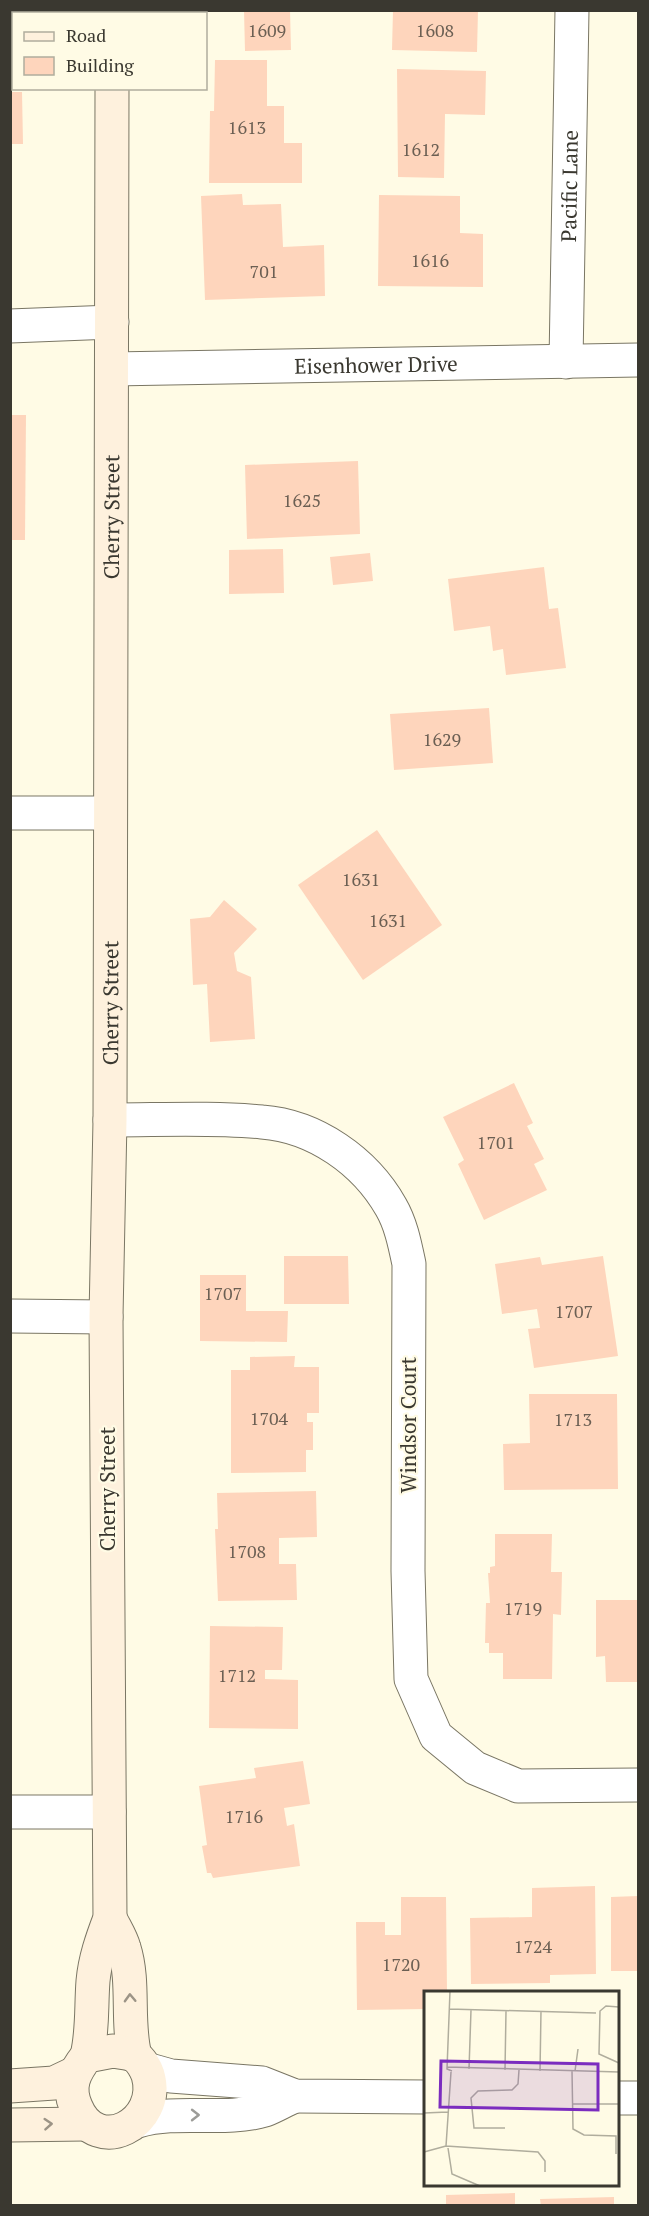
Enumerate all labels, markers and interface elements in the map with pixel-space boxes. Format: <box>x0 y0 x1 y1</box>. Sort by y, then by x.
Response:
legend <box>12 12 207 90</box>
house number: 1609 <box>248 18 286 42</box>
house number: 1608 <box>416 18 454 42</box>
text: Road <box>66 23 106 47</box>
text: Building <box>66 53 134 77</box>
house number: 1613 <box>228 115 266 139</box>
street label: Pacific Lane <box>554 130 584 242</box>
house number: 1612 <box>402 137 440 161</box>
house number: 1616 <box>411 248 450 272</box>
house number: 701 <box>250 259 278 283</box>
street label: Eisenhower Drive <box>294 349 458 380</box>
street label: Cherry Street <box>97 454 125 579</box>
house number: 1625 <box>283 488 321 512</box>
house number: 1629 <box>423 727 461 751</box>
house number: 1631 <box>342 867 380 891</box>
house number: 1631 <box>369 908 407 932</box>
street label: Cherry Street <box>96 940 124 1065</box>
house number: 1701 <box>477 1130 515 1154</box>
house number: 1707 <box>204 1281 242 1305</box>
house number: 1707 <box>555 1299 593 1323</box>
street label: Windsor Court <box>394 1357 422 1493</box>
house number: 1704 <box>250 1406 289 1430</box>
house number: 1713 <box>554 1407 592 1431</box>
street label: Cherry Street <box>93 1426 121 1551</box>
house number: 1708 <box>228 1539 266 1563</box>
house number: 1719 <box>504 1596 542 1620</box>
house number: 1712 <box>218 1663 256 1687</box>
house number: 1716 <box>225 1804 264 1828</box>
house number: 1724 <box>514 1934 553 1958</box>
house number: 1720 <box>382 1952 420 1976</box>
inset map <box>424 1991 619 2186</box>
one-way arrow <box>124 1994 137 2003</box>
one-way arrow <box>191 2109 200 2121</box>
one-way arrow <box>43 2117 52 2130</box>

